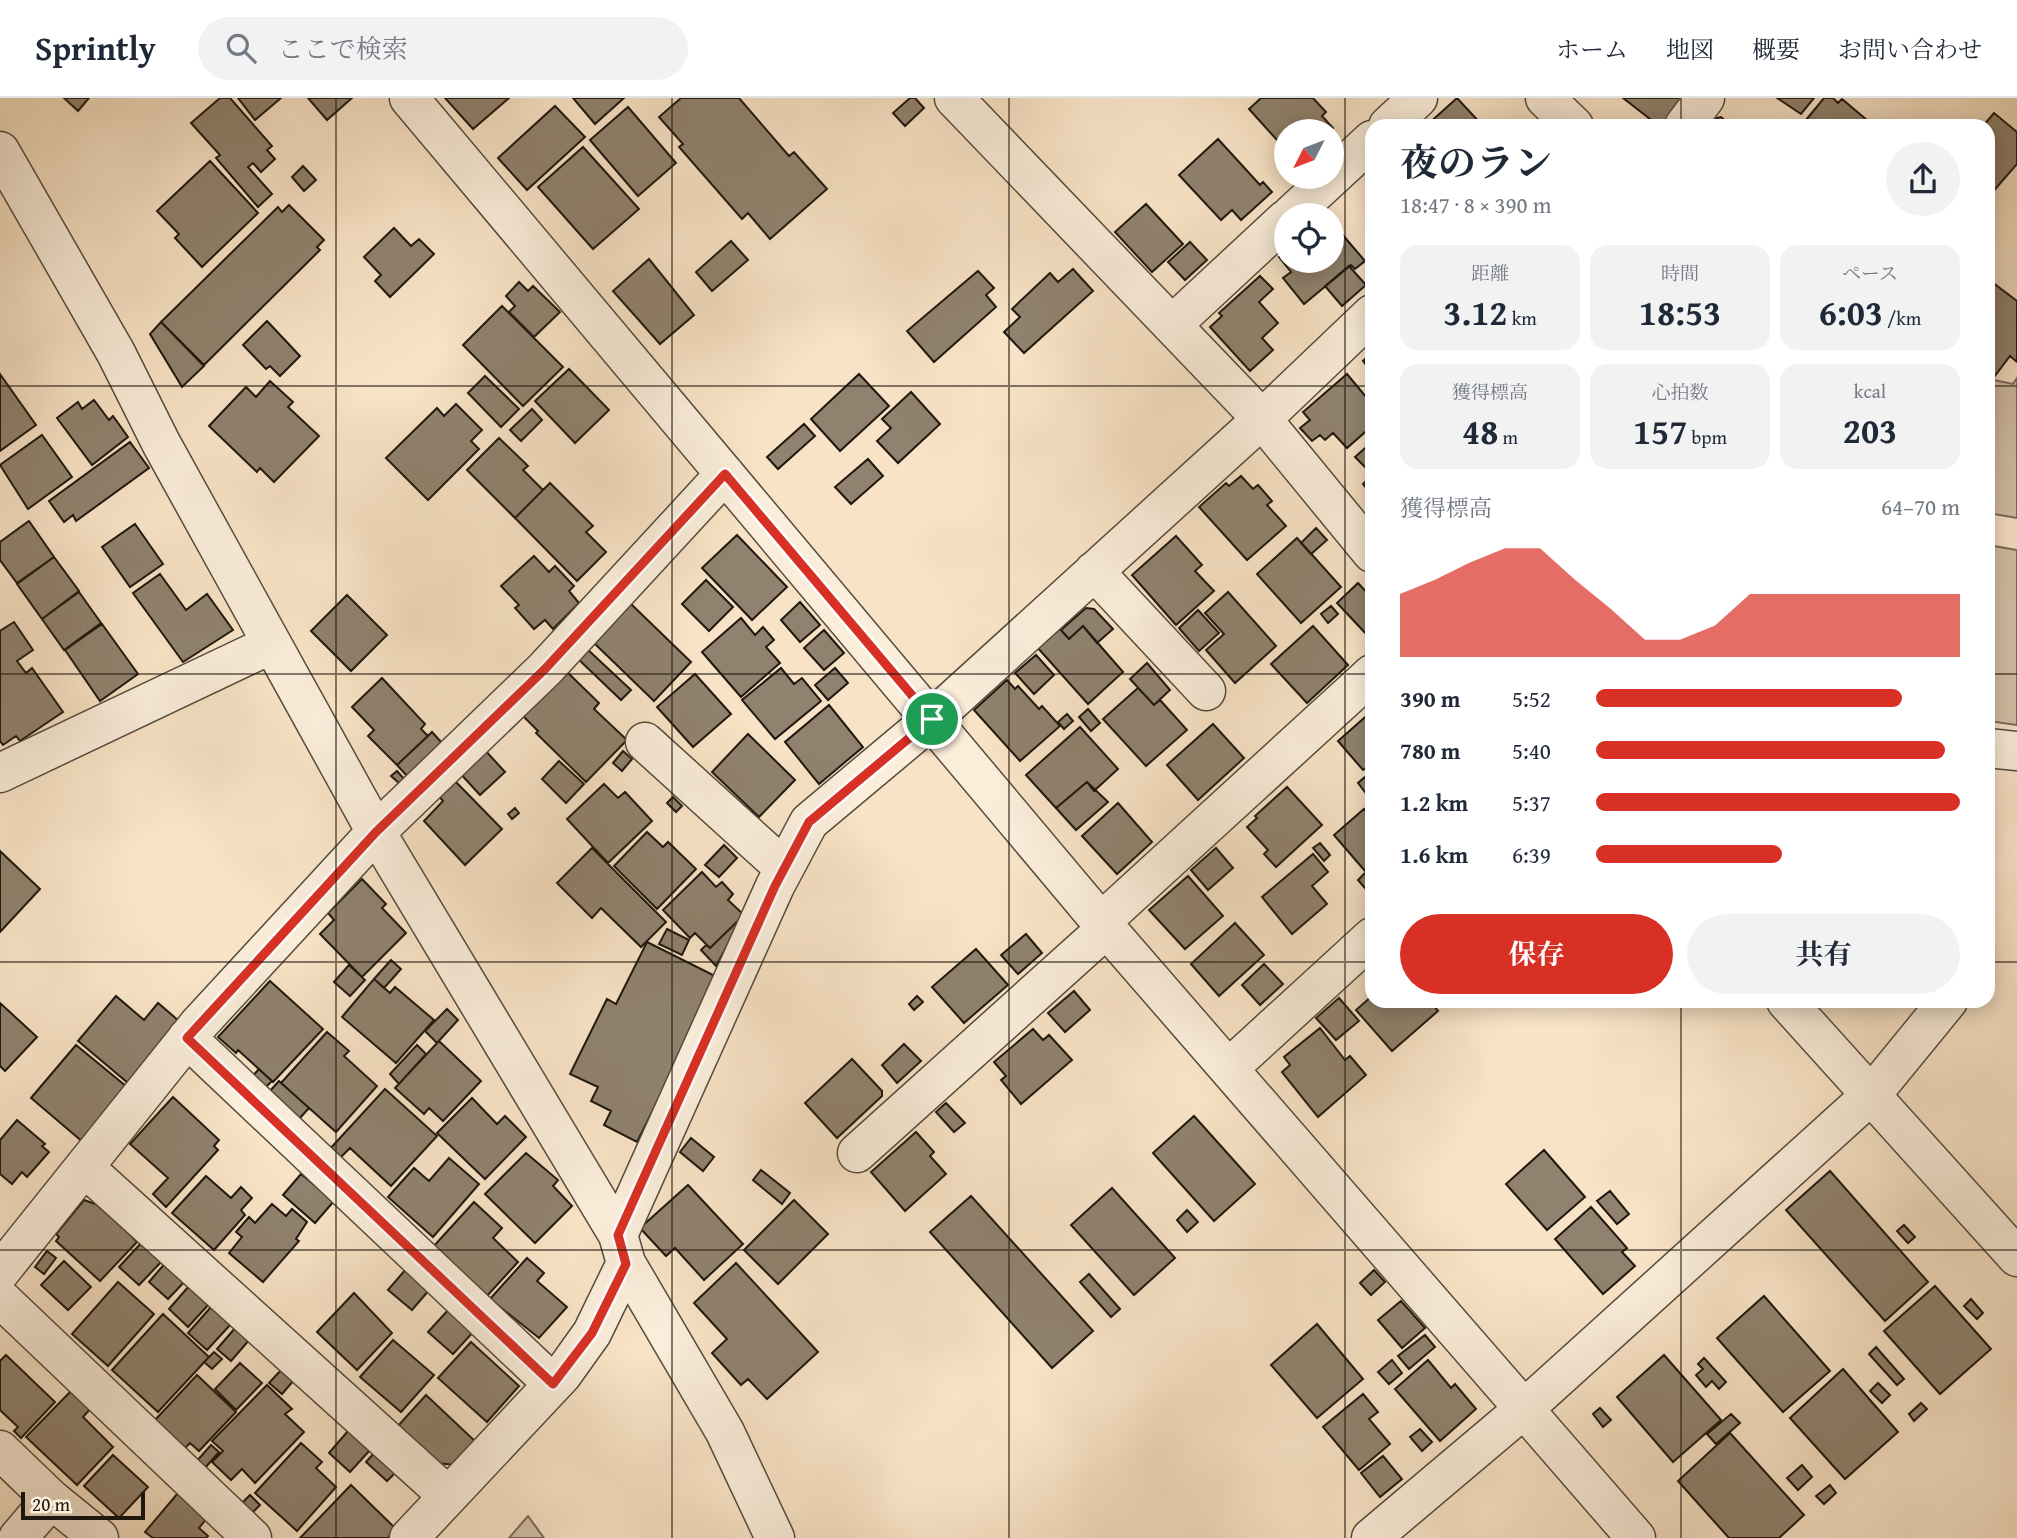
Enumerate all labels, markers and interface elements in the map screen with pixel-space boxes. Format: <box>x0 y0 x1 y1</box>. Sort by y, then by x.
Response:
search box <box>198 17 688 80</box>
text: Sprintly <box>35 24 156 72</box>
icon: search <box>222 29 260 67</box>
text: ここで検索 <box>278 29 408 68</box>
text: ホーム <box>1556 32 1628 67</box>
text: 地図 <box>1666 32 1714 67</box>
text: 概要 <box>1752 32 1800 67</box>
text: お問い合わせ <box>1838 32 1982 67</box>
north arrow <box>1274 119 1344 189</box>
map controls <box>1274 119 1344 273</box>
text: 夜のラン <box>1400 134 1552 190</box>
button: share <box>1886 142 1960 216</box>
text: 18:47 · 8 × 390 m <box>1400 188 1552 221</box>
button: locate <box>1274 203 1344 273</box>
text: 距離 <box>1471 259 1509 287</box>
text: 時間 <box>1661 259 1699 287</box>
text: ペース <box>1842 259 1898 287</box>
text: 3.12 <box>1443 287 1507 338</box>
text: 18:53 <box>1639 287 1721 338</box>
text: 6:03 <box>1819 287 1883 338</box>
text: km <box>1507 304 1537 332</box>
text: /km <box>1883 304 1921 332</box>
text: kcal <box>1854 377 1886 405</box>
text: 獲得標高 <box>1452 378 1528 406</box>
text: 心拍数 <box>1651 378 1709 406</box>
text: 203 <box>1843 405 1897 456</box>
text: 48 <box>1462 406 1498 457</box>
text: 157 <box>1633 406 1687 457</box>
text: m <box>1498 423 1518 451</box>
text: bpm <box>1687 423 1727 451</box>
text: 64–70 m <box>1881 490 1960 523</box>
text: 獲得標高 <box>1400 491 1492 524</box>
text: 390 m <box>1400 682 1461 715</box>
text: 5:52 <box>1512 682 1551 715</box>
pin <box>902 689 962 749</box>
icon: arrive <box>913 700 951 738</box>
text: 780 m <box>1400 734 1461 767</box>
text: 5:40 <box>1512 734 1551 767</box>
text: 1.2 km <box>1400 786 1468 819</box>
text: 5:37 <box>1512 786 1551 819</box>
text: 1.6 km <box>1400 838 1468 871</box>
text: 6:39 <box>1512 838 1551 871</box>
button: 保存 <box>1400 914 1673 994</box>
button: 共有 <box>1687 914 1960 994</box>
scale bar <box>21 1489 145 1521</box>
text: 20 m <box>32 1490 70 1518</box>

